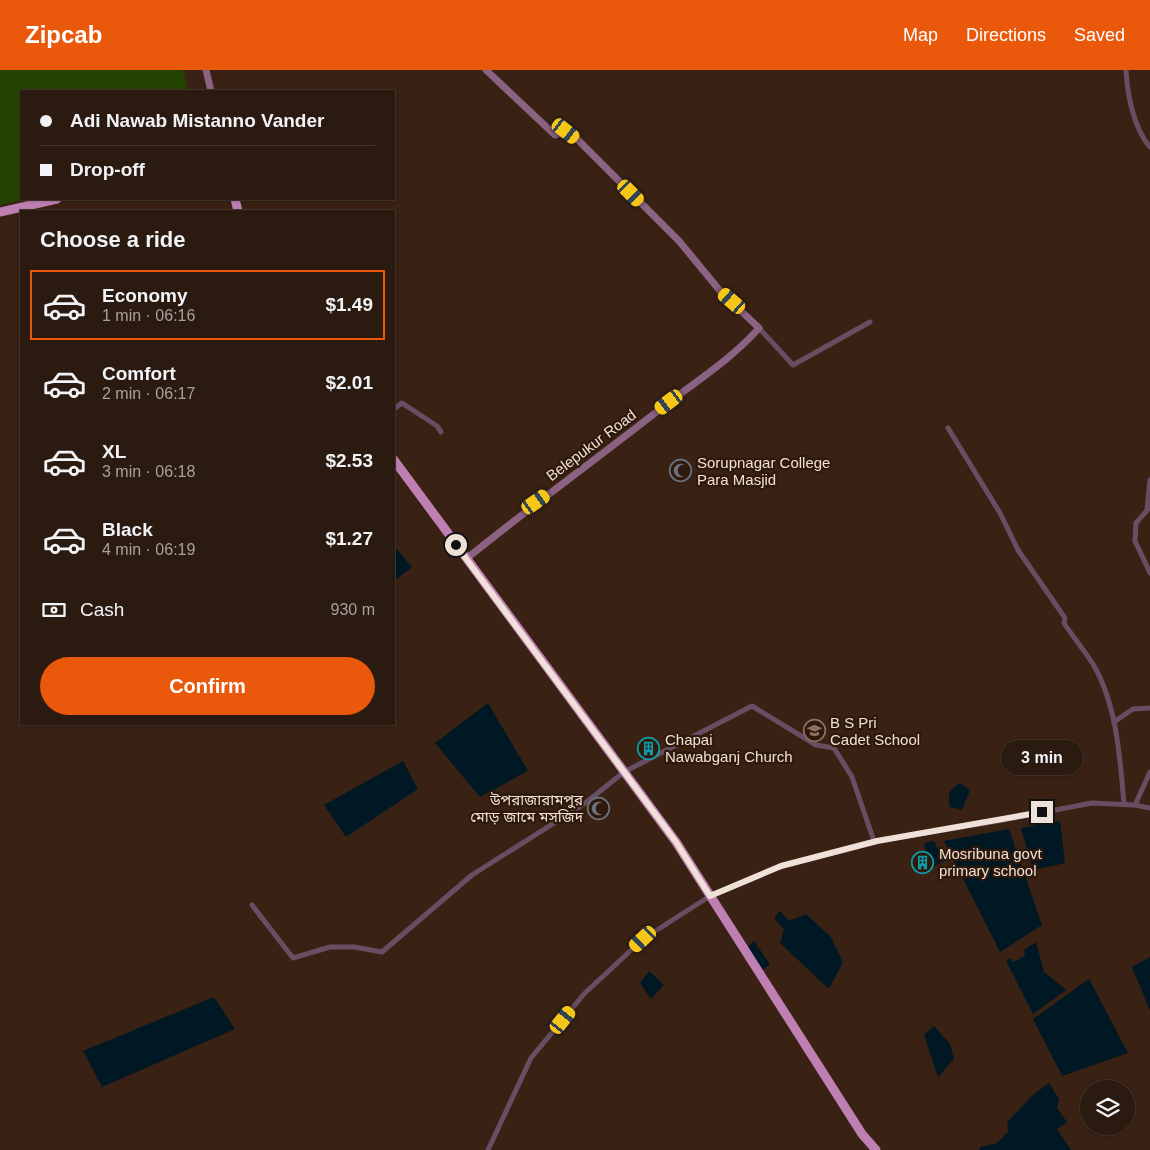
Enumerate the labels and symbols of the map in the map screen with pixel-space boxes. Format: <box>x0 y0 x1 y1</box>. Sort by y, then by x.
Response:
car <box>549 116 582 146</box>
car <box>615 177 646 209</box>
car <box>715 285 748 317</box>
car <box>652 387 685 417</box>
street label: Belepukur Road <box>543 406 639 484</box>
place label: Sorupnagar College Para Masjid <box>697 454 830 488</box>
mosque icon: Sorupnagar College Para Masjid <box>669 459 693 483</box>
car <box>519 487 552 517</box>
route start <box>445 534 467 556</box>
place label: B S Pri Cadet School <box>830 714 920 748</box>
school or university icon: B S Pri Cadet School <box>802 719 826 743</box>
place label: Chapai Nawabganj Church <box>665 731 793 765</box>
building icon: Chapai Nawabganj Church <box>637 736 661 760</box>
callout: 3 min <box>1001 740 1083 774</box>
place label: উপরাজারামপুর মোড় জামে মসজিদ <box>470 791 584 825</box>
mosque icon: উপরাজারামপুর মোড় জামে মসজিদ <box>587 796 611 820</box>
route end <box>1031 801 1053 823</box>
place label: Mosribuna govt primary school <box>939 845 1042 879</box>
building icon: Mosribuna govt primary school <box>911 850 935 874</box>
car <box>626 923 659 955</box>
car <box>547 1004 578 1036</box>

